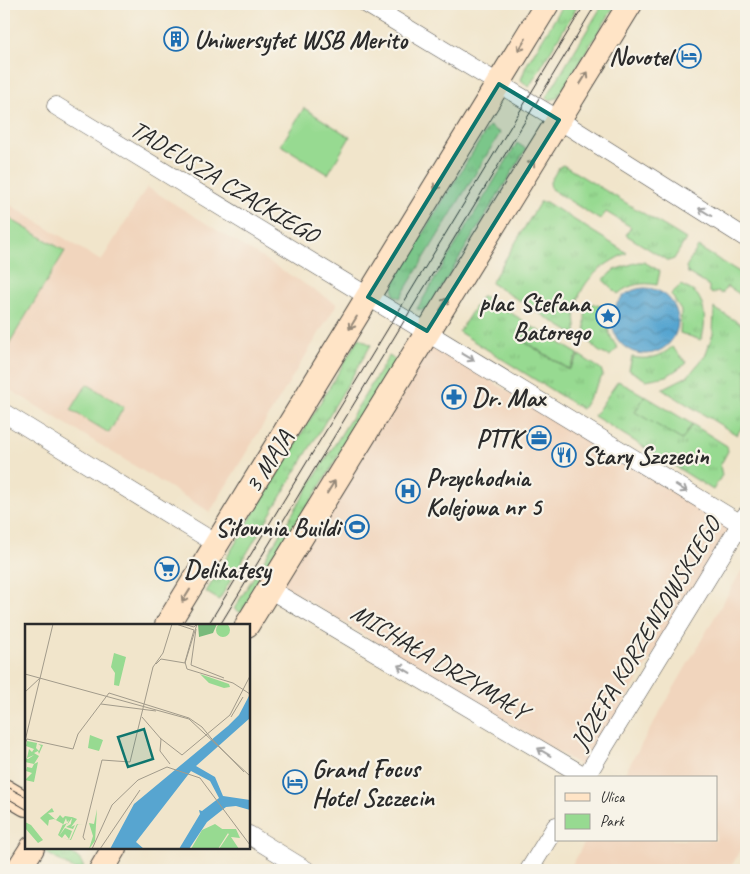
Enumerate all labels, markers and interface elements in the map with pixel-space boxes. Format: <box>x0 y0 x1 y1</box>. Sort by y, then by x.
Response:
place label: Uniwersytet WSB Merito <box>194 24 409 56</box>
building icon: Uniwersytet WSB Merito <box>163 26 189 52</box>
one-way arrow <box>517 38 527 52</box>
place label: Novotel <box>609 41 677 73</box>
hotel icon: Novotel <box>676 43 702 69</box>
one-way arrow <box>580 72 590 86</box>
street label: TADEUSZA CZACKIEGO <box>124 113 327 252</box>
one-way arrow <box>525 160 535 174</box>
one-way arrow <box>432 177 442 191</box>
one-way arrow <box>698 207 712 217</box>
place label: plac Stefana Batorego <box>479 287 592 348</box>
one-way arrow <box>439 298 449 312</box>
place icon: plac Stefana Batorego <box>595 303 621 329</box>
one-way arrow <box>347 315 357 329</box>
one-way arrow <box>461 352 475 362</box>
place label: Dr. Max <box>472 382 547 414</box>
pharmacy icon: Dr. Max <box>441 384 467 410</box>
place label: PTTK <box>476 423 527 455</box>
street label: 3 MAJA <box>237 424 301 499</box>
office icon: PTTK <box>526 425 552 451</box>
place label: Stary Szczecin <box>582 440 709 472</box>
restaurant icon: Stary Szczecin <box>551 442 577 468</box>
place label: Przychodnia Kolejowa nr 5 <box>426 462 543 523</box>
hospital icon: Przychodnia Kolejowa nr 5 <box>395 478 421 504</box>
one-way arrow <box>327 481 337 495</box>
one-way arrow <box>674 483 688 493</box>
street label: JÓZEFA KORZENIOWSKIEGO <box>563 509 729 757</box>
place label: Siłownia Buildi <box>215 512 343 544</box>
sports icon: Siłownia Buildi <box>344 514 370 540</box>
place label: Delikatesy <box>184 554 273 586</box>
supermarket icon: Delikatesy <box>154 556 180 582</box>
one-way arrow <box>180 588 190 602</box>
street label: MICHAŁA DRZYMAŁY <box>345 596 538 730</box>
inset map <box>25 624 250 849</box>
one-way arrow <box>398 664 412 674</box>
one-way arrow <box>537 747 552 757</box>
place label: Grand Focus Hotel Szczecin <box>312 753 436 814</box>
hotel icon: Grand Focus Hotel Szczecin <box>282 769 308 795</box>
legend <box>555 776 718 842</box>
text: Ulica <box>600 788 625 807</box>
text: Park <box>600 812 625 831</box>

